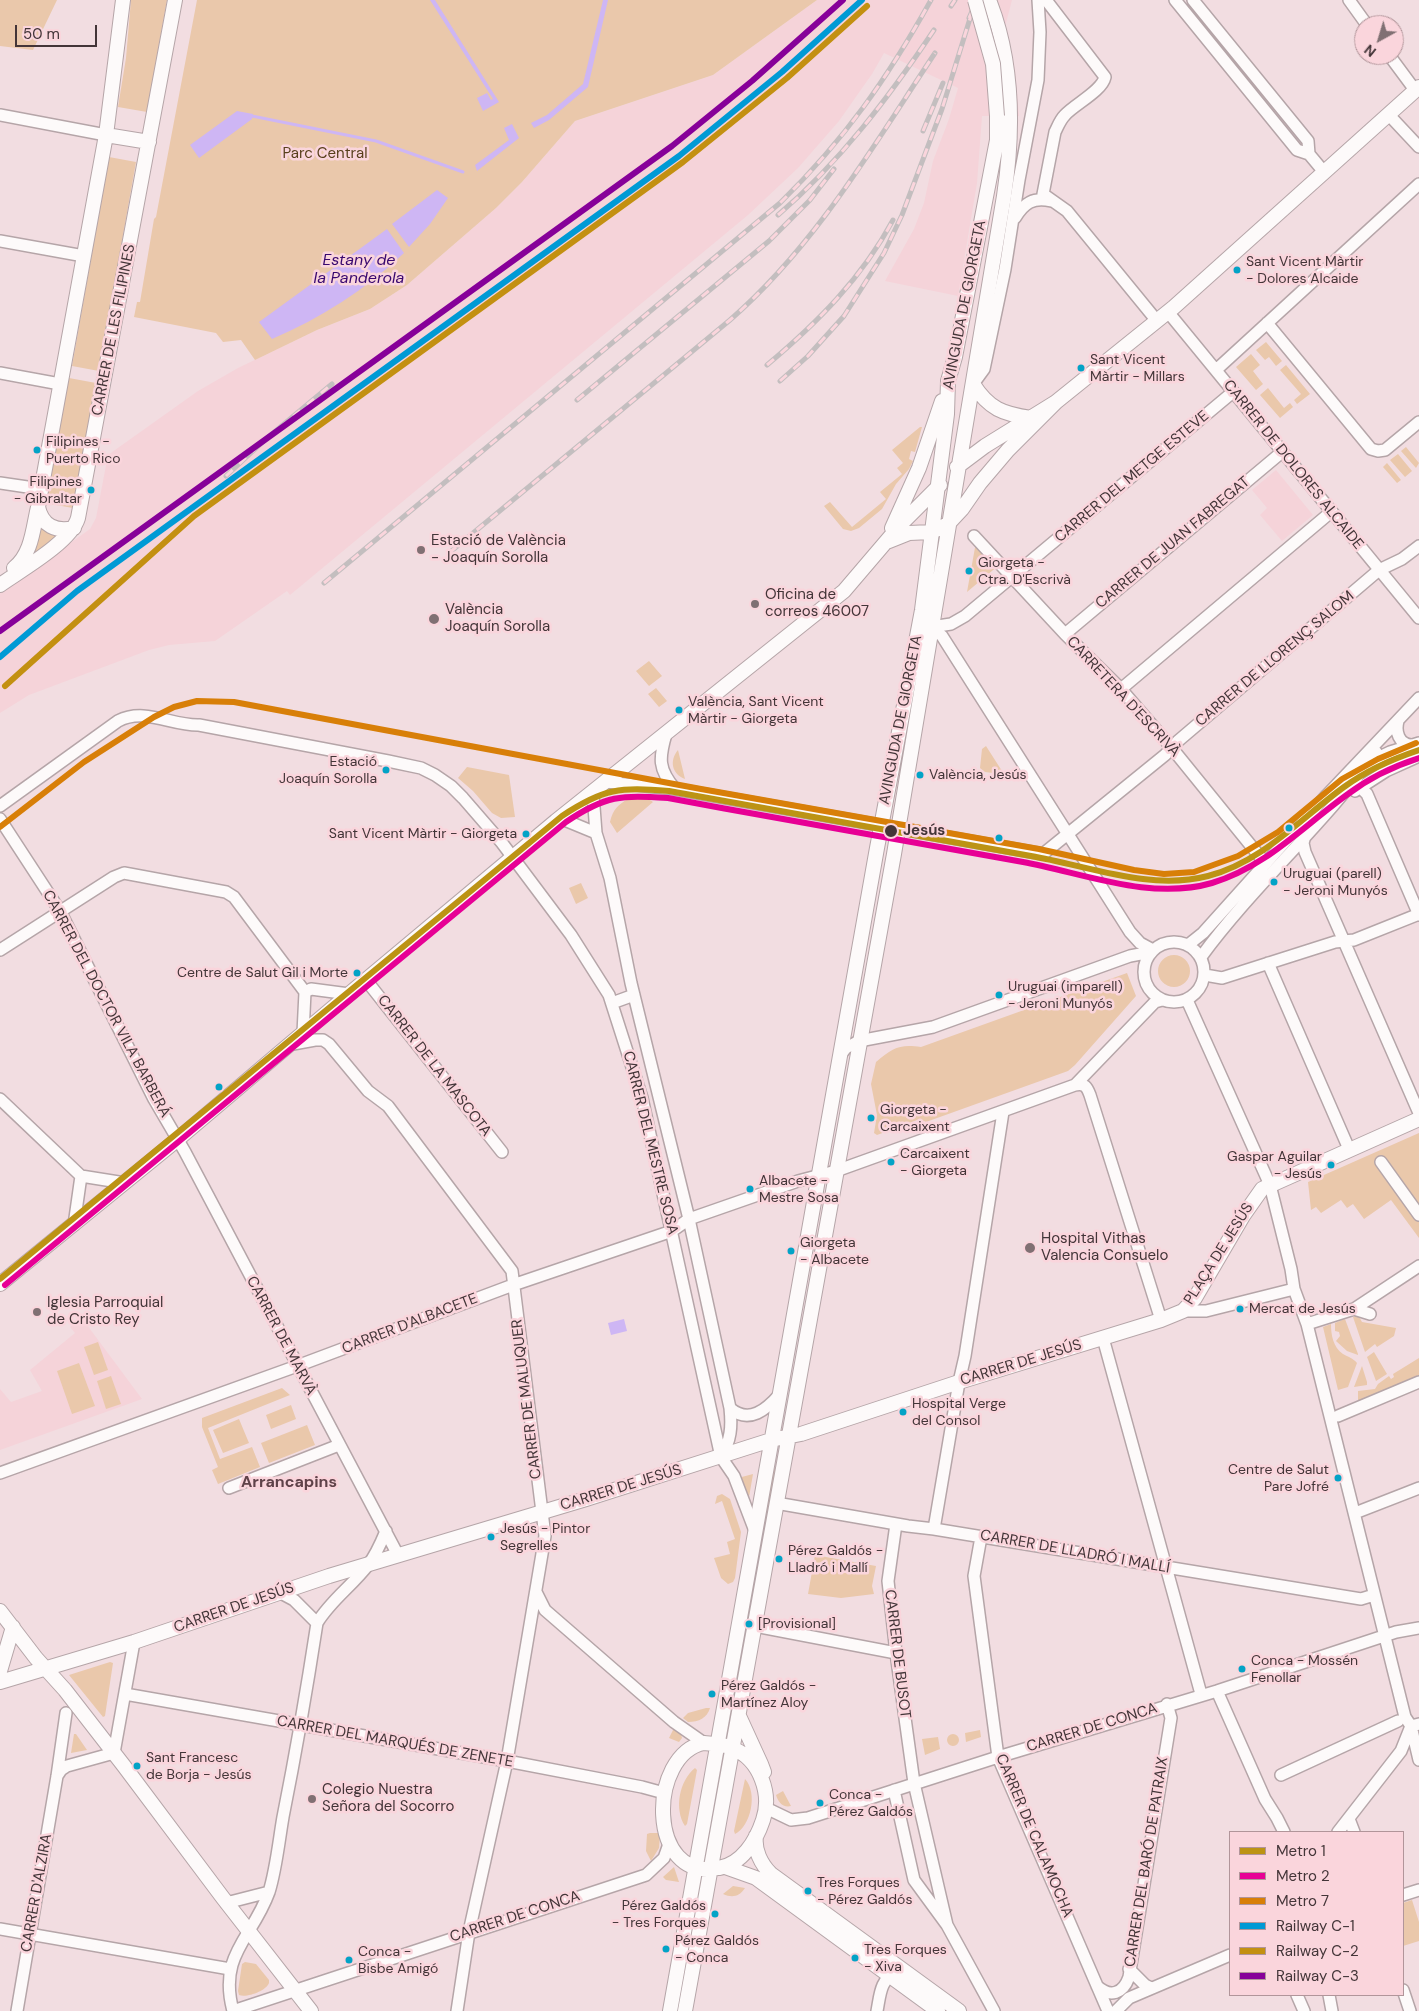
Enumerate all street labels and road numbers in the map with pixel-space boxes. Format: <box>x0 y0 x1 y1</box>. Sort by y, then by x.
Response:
street label: AVINGUDA DE GIORGETA <box>940 219 990 391</box>
street label: CARRER DE LES FILIPINES <box>89 243 139 417</box>
street label: CARRER DE DOLORES ALCAIDE <box>1219 377 1367 553</box>
street label: CARRER DEL METGE ESTEVE <box>1051 407 1213 547</box>
street label: CARRER DE JUAN FABREGAT <box>1092 473 1254 613</box>
street label: CARRER DE LLORENÇ SALOM <box>1192 587 1358 731</box>
street label: CARRETERA D'ESCRIVÀ <box>1063 633 1183 761</box>
street label: AVINGUDA DE GIORGETA <box>876 634 926 806</box>
street label: CARRER DEL DOCTOR VILA BARBERÁ <box>38 887 174 1121</box>
street label: CARRER DE LA MASCOTA <box>373 992 495 1140</box>
street label: CARRER DEL MESTRE SOSA <box>618 1049 682 1237</box>
street label: PLAÇA DE JESÚS <box>1181 1200 1257 1308</box>
street label: CARRER DE MARVÀ <box>242 1273 320 1399</box>
street label: CARRER D'ALBACETE <box>340 1290 480 1358</box>
street label: CARRER DE MALUQUER <box>508 1318 546 1480</box>
street label: CARRER DE JESÚS <box>958 1336 1084 1390</box>
street label: CARRER DE JESÚS <box>558 1461 684 1515</box>
street label: CARRER DE LLADRÓ I MALLÍ <box>979 1526 1171 1578</box>
street label: CARRER DE JESÚS <box>172 1579 296 1637</box>
street label: CARRER DE BUSOT <box>880 1589 914 1719</box>
street label: CARRER DE CONCA <box>1025 1700 1159 1756</box>
street label: CARRER DEL MARQUÉS DE ZENETE <box>275 1712 515 1772</box>
street label: CARRER DE CALAMOCHA <box>991 1752 1077 1920</box>
street label: CARRER DEL BARÓ DE PATRAIX <box>1121 1756 1173 1968</box>
street label: CARRER D'ALZIRA <box>18 1832 56 1954</box>
street label: CARRER DE CONCA <box>448 1887 582 1947</box>

